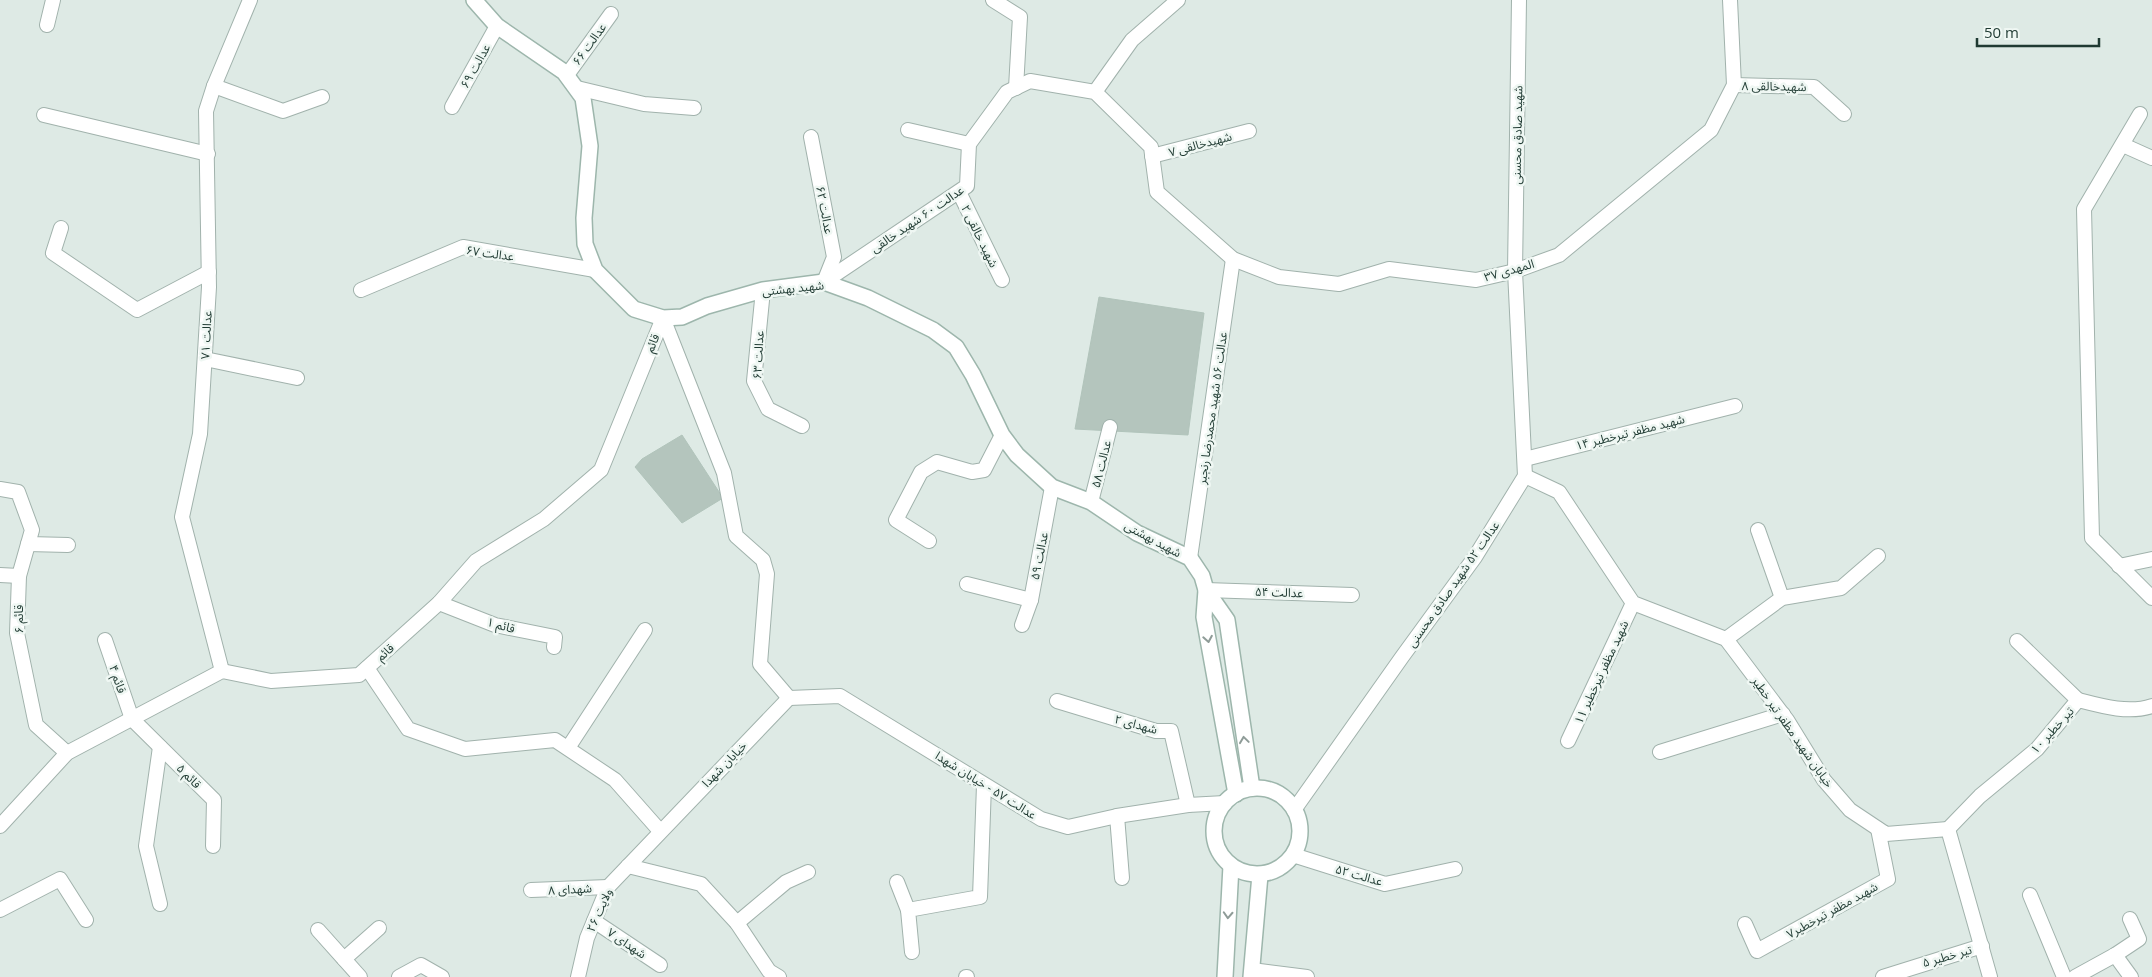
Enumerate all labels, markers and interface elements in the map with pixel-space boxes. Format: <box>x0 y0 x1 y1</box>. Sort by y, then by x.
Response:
scale bar <box>1977 15 2100 47</box>
street label: عدالت ۶۶ <box>568 19 610 69</box>
text: 50 m <box>1984 22 2019 42</box>
street label: عدالت ۶۹ <box>456 41 494 91</box>
street label: شهیدخالقی ۸ <box>1741 77 1807 95</box>
street label: شهید صادق محسنی <box>1508 85 1526 185</box>
street label: شهیدخالقی ۷ <box>1167 127 1233 161</box>
street label: عدالت ۶۰ شهید خالقی <box>867 181 967 257</box>
street label: عدالت ۶۲ <box>812 185 838 235</box>
street label: شهید خالقی ۲ <box>957 202 1003 270</box>
street label: عدالت ۶۷ <box>465 241 515 265</box>
street label: المهدی ۳۷ <box>1482 255 1536 285</box>
street label: شهید بهشتی <box>761 276 825 300</box>
street label: عدالت ۷۱ <box>196 310 216 360</box>
street label: عدالت ۶۳ <box>748 330 768 380</box>
street label: قائم <box>641 331 664 355</box>
street label: عدالت ۵۶ شهید محمدرضا رنجبر <box>1193 331 1231 486</box>
street label: شهید مظفر تیرخطیر ۱۴ <box>1574 410 1686 454</box>
street label: عدالت ۵۸ <box>1087 438 1115 490</box>
street label: شهید بهشتی <box>1122 517 1184 561</box>
street label: عدالت ۵۲ شهید صادق محسنی <box>1403 517 1503 651</box>
street label: عدالت ۵۹ <box>1026 531 1052 581</box>
street label: عدالت ۵۴ <box>1255 583 1303 601</box>
street label: قائم ۶ <box>10 605 28 633</box>
street label: قائم ۱ <box>485 613 517 638</box>
street label: شهید مظفر تیرخطیر ۱۱ <box>1570 618 1632 726</box>
one-way arrow <box>1202 634 1212 643</box>
street label: قائم <box>372 639 398 665</box>
street label: قائم ۴ <box>104 663 131 696</box>
street label: خیابان شهید مظفر تیر خطیر <box>1748 672 1838 791</box>
street label: تیر خطیر ۱۰ <box>2026 703 2078 757</box>
street label: شهدای ۲ <box>1113 710 1159 738</box>
one-way arrow <box>1240 736 1250 745</box>
street label: خیابان شهدا <box>698 737 750 791</box>
street label: عدالت ۵۷ - خیابان شهدا <box>932 747 1040 823</box>
street label: قائم ۵ <box>172 760 205 793</box>
street label: عدالت ۵۲ <box>1333 860 1385 890</box>
street label: شهید مظفر تیرخطیر۷ <box>1783 878 1881 942</box>
street label: شهدای ۸ <box>548 879 592 899</box>
street label: ولایت ۲۶ <box>582 886 616 934</box>
one-way arrow <box>1223 911 1234 919</box>
street label: شهدای ۷ <box>604 924 650 962</box>
street label: تیر خطیر ۵ <box>1920 941 1974 971</box>

